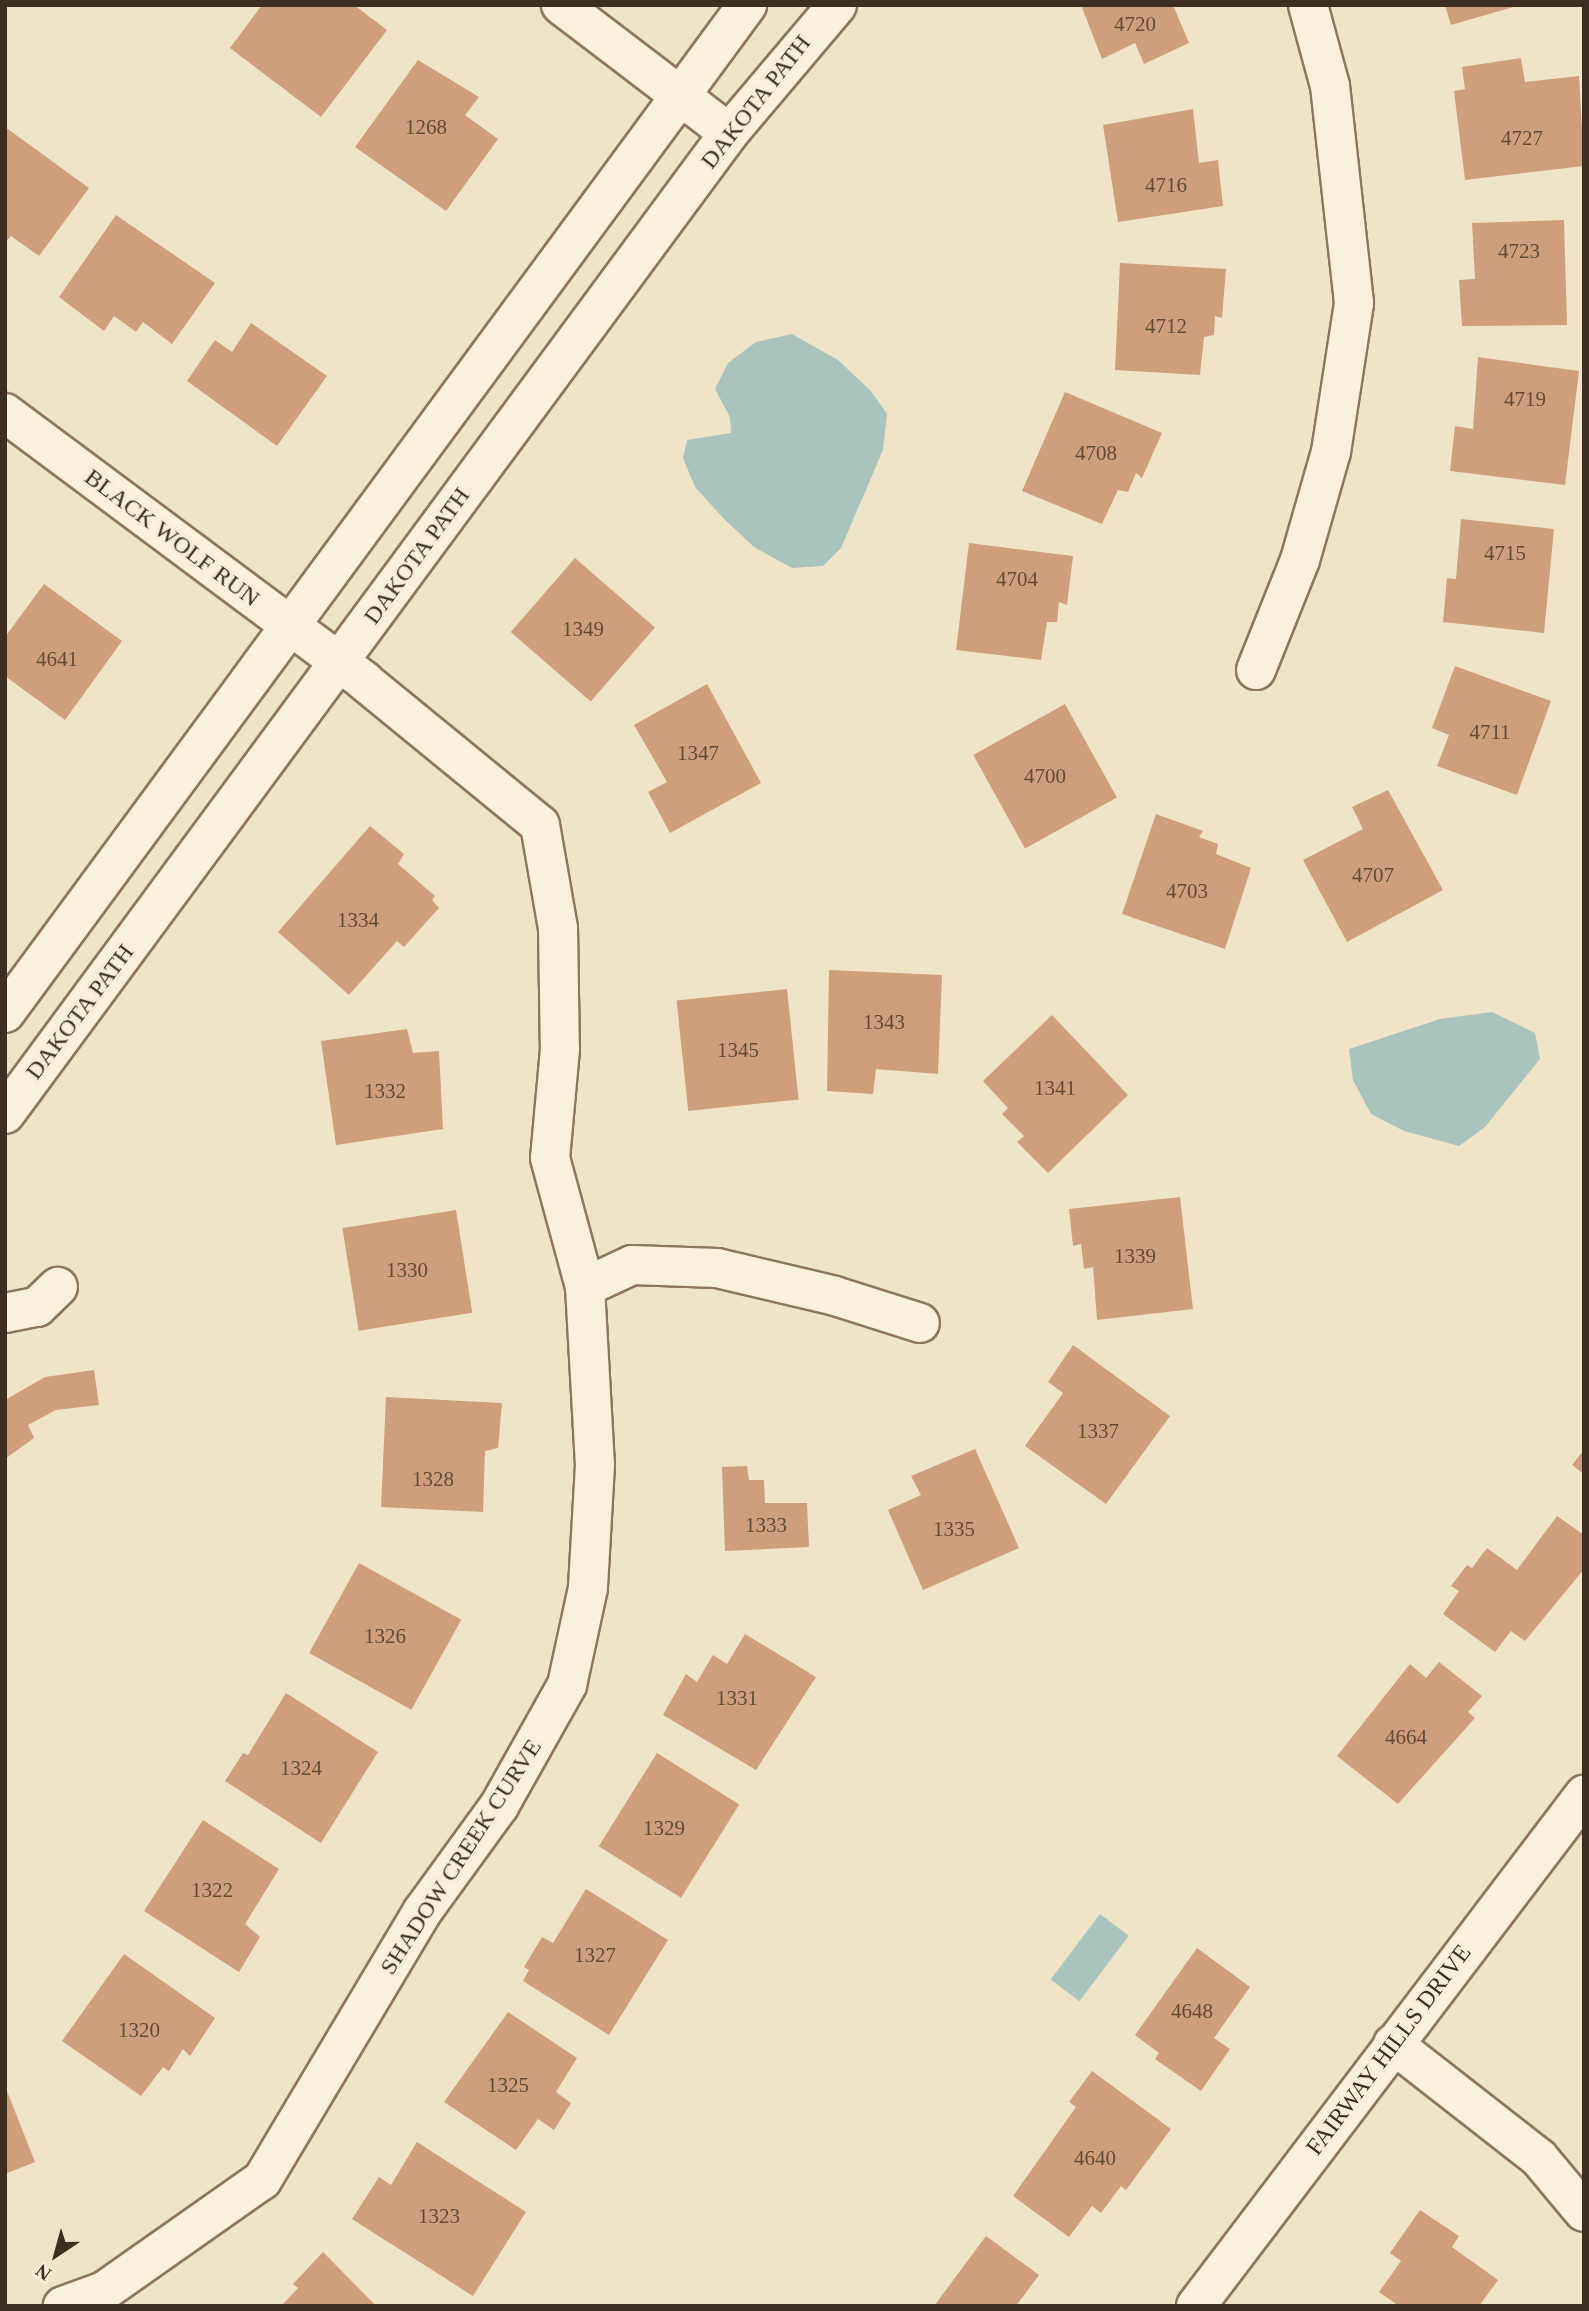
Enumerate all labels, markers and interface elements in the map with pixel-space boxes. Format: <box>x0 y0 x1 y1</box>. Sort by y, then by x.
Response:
house number: 4720 <box>1114 11 1156 37</box>
street label: DAKOTA PATH <box>694 29 818 175</box>
house number: 1268 <box>405 114 447 140</box>
house number: 4727 <box>1501 125 1543 151</box>
house number: 4716 <box>1145 172 1187 198</box>
house number: 4723 <box>1498 238 1540 264</box>
house number: 4712 <box>1145 313 1187 339</box>
house number: 4719 <box>1504 386 1546 412</box>
house number: 4708 <box>1075 440 1117 466</box>
street label: BLACK WOLF RUN <box>79 463 265 613</box>
street label: DAKOTA PATH <box>357 482 477 630</box>
house number: 4715 <box>1484 540 1526 566</box>
house number: 4704 <box>996 566 1038 592</box>
house number: 1349 <box>562 616 604 642</box>
house number: 4641 <box>36 646 78 672</box>
house number: 4711 <box>1469 719 1511 745</box>
house number: 1347 <box>677 740 719 766</box>
house number: 4700 <box>1024 763 1066 789</box>
house number: 4707 <box>1352 862 1394 888</box>
house number: 4703 <box>1166 878 1208 904</box>
house number: 1334 <box>337 907 379 933</box>
street label: DAKOTA PATH <box>19 938 141 1086</box>
house number: 1343 <box>863 1009 905 1035</box>
house number: 1345 <box>717 1037 759 1063</box>
house number: 1341 <box>1034 1075 1076 1101</box>
house number: 1332 <box>364 1078 406 1104</box>
house number: 1339 <box>1114 1243 1156 1269</box>
house number: 1330 <box>386 1257 428 1283</box>
house number: 1337 <box>1077 1418 1119 1444</box>
house number: 1328 <box>412 1466 454 1492</box>
house number: 1333 <box>745 1512 787 1538</box>
house number: 1335 <box>933 1516 975 1542</box>
house number: 1326 <box>364 1623 406 1649</box>
house number: 1331 <box>716 1685 758 1711</box>
house number: 4664 <box>1385 1724 1427 1750</box>
street label: SHADOW CREEK CURVE <box>374 1734 548 1980</box>
house number: 1324 <box>280 1755 322 1781</box>
house number: 1329 <box>643 1815 685 1841</box>
house number: 1322 <box>191 1877 233 1903</box>
street label: FAIRWAY HILLS DRIVE <box>1300 1939 1478 2161</box>
house number: 1327 <box>574 1942 616 1968</box>
house number: 4648 <box>1171 1998 1213 2024</box>
house number: 1320 <box>118 2017 160 2043</box>
house number: 1325 <box>487 2072 529 2098</box>
house number: 4640 <box>1074 2145 1116 2171</box>
house number: 1323 <box>418 2203 460 2229</box>
north arrow <box>21 2220 91 2290</box>
text: N <box>32 2260 55 2285</box>

